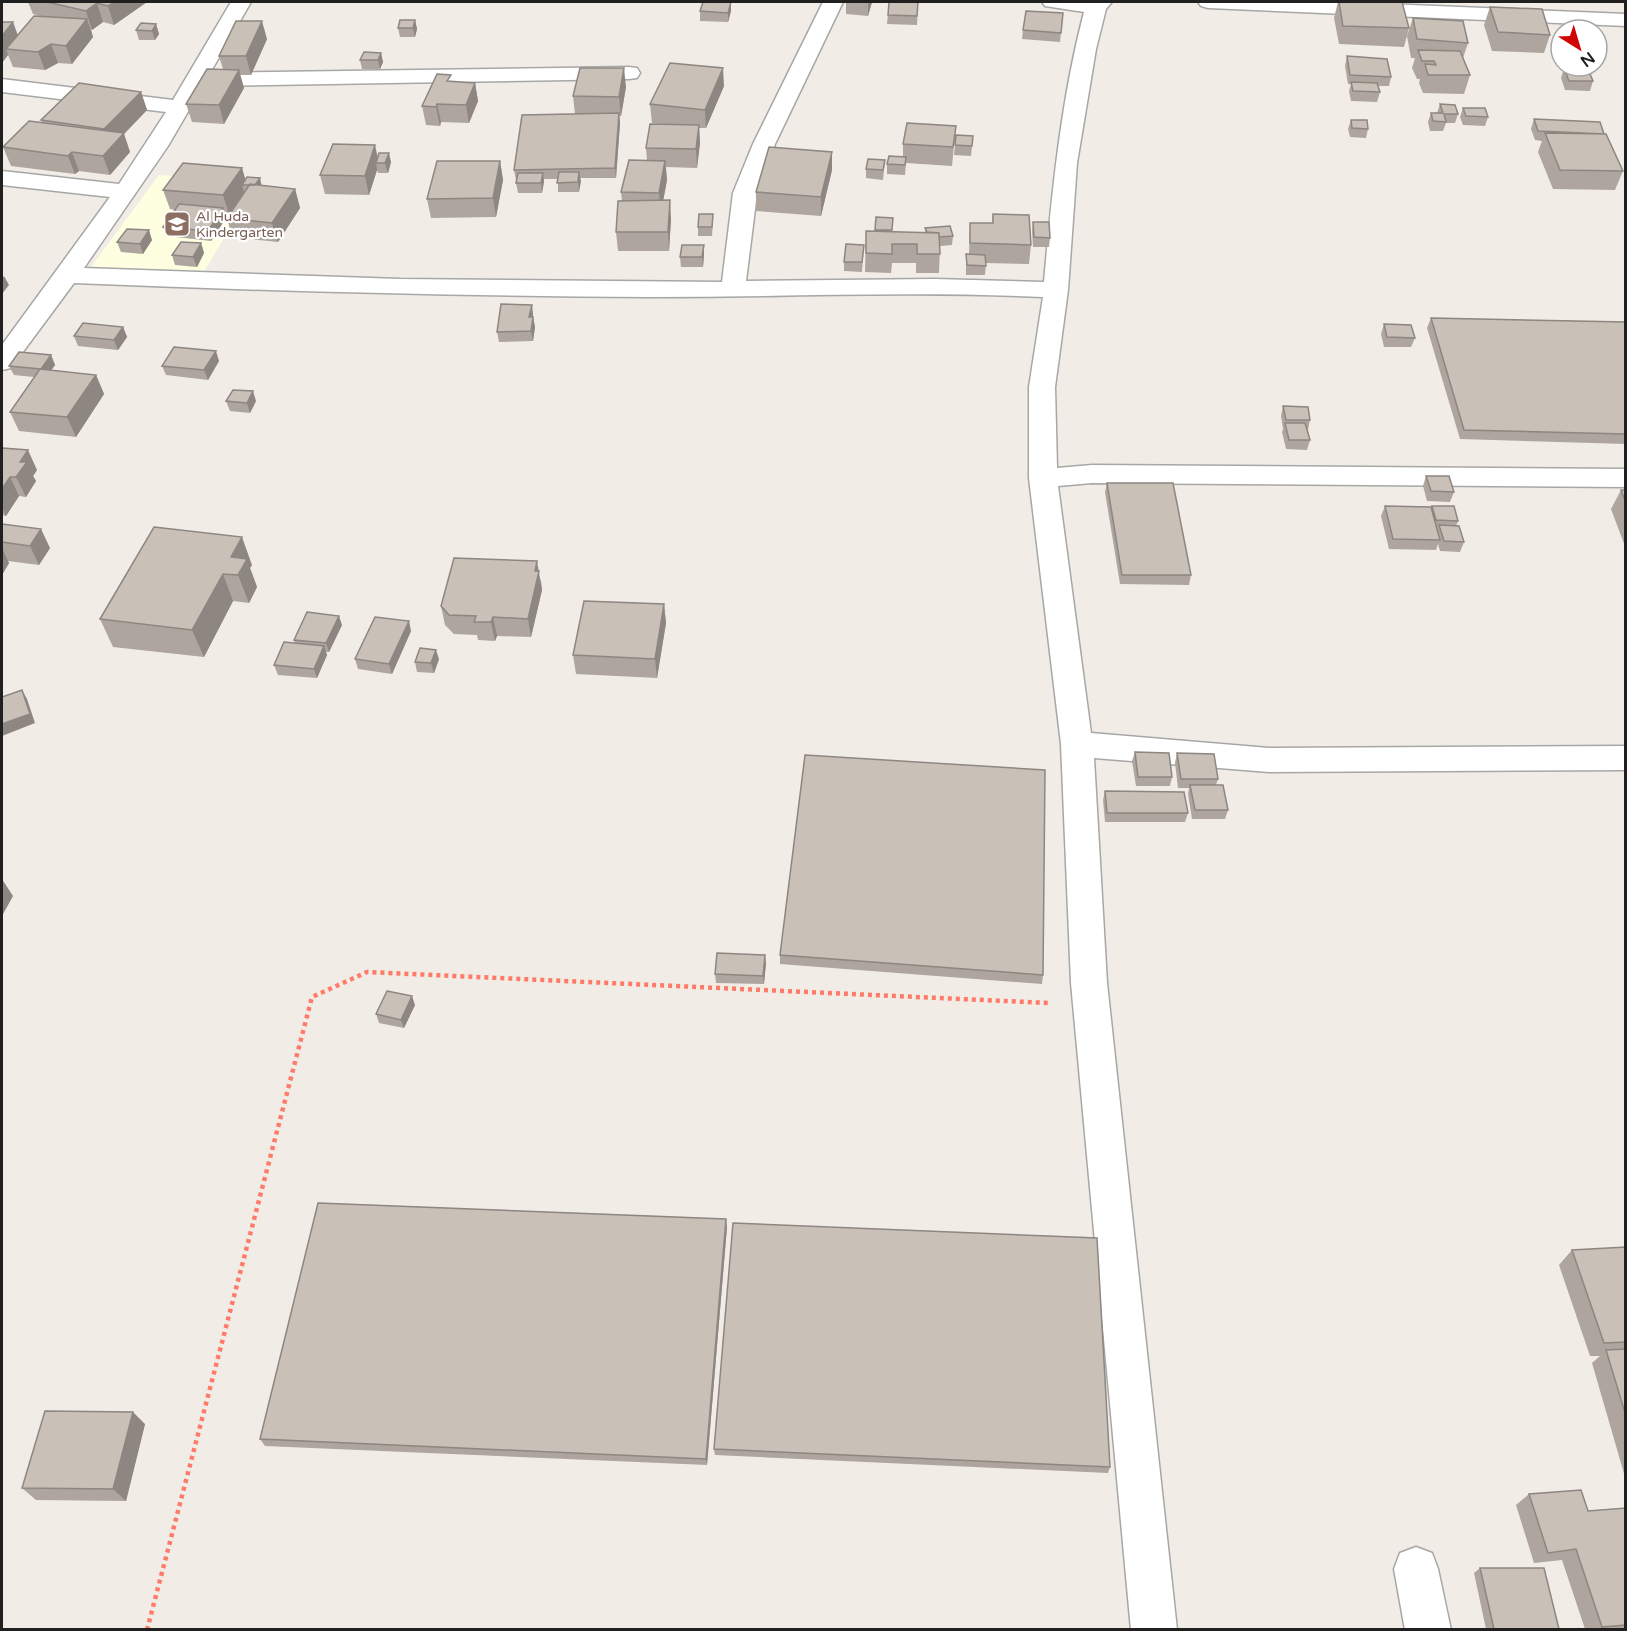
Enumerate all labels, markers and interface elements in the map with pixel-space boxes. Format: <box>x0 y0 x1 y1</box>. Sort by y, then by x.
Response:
north arrow <box>1549 18 1609 78</box>
text: N <box>1576 47 1599 71</box>
place label: Al Huda Kindergarten <box>196 208 283 241</box>
school or university icon: Al Huda Kindergarten <box>162 209 192 239</box>

